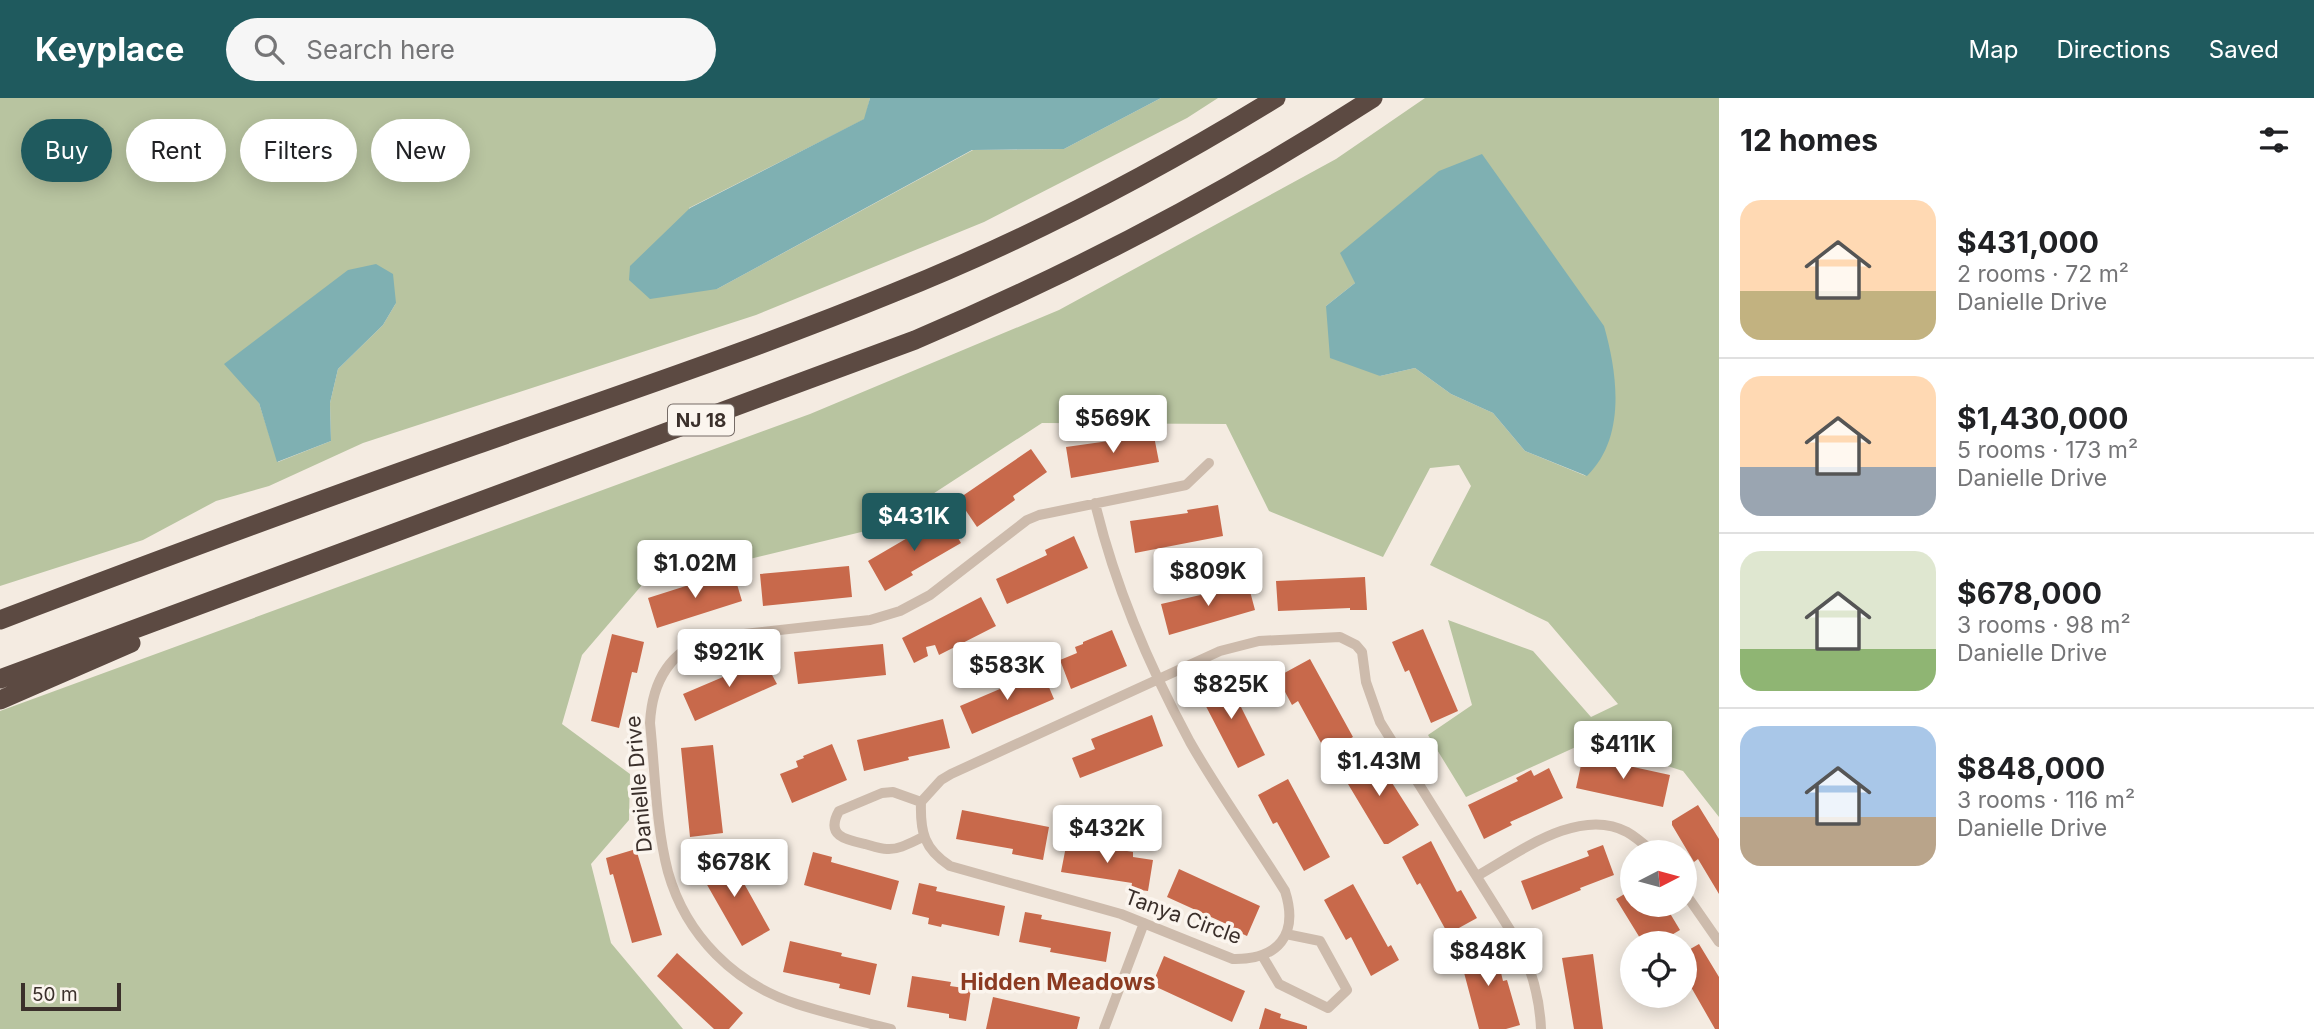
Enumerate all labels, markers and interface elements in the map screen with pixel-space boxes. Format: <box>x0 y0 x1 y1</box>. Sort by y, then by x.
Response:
search box <box>226 18 716 81</box>
text: Keyplace <box>35 29 184 69</box>
icon: search <box>250 30 288 68</box>
text: Search here <box>306 34 455 65</box>
text: Map <box>1969 35 2018 64</box>
text: Directions <box>2056 35 2171 64</box>
text: Saved <box>2209 35 2279 64</box>
chip: Buy <box>21 119 112 182</box>
chip: Rent <box>126 119 226 182</box>
chip: Filters <box>240 119 357 182</box>
chip: New <box>371 119 470 182</box>
icon: filters <box>2255 121 2293 159</box>
text: 12 homes <box>1740 122 1878 158</box>
text: $431,000 <box>1957 224 2099 260</box>
icon: home <box>1796 228 1880 312</box>
text: 2 rooms · 72 m² <box>1957 260 2129 288</box>
text: Danielle Drive <box>1957 288 2107 316</box>
pin: $569K <box>1064 396 1162 455</box>
text: $1,430,000 <box>1957 400 2128 436</box>
road number: NJ 18 <box>668 404 734 436</box>
text: $569K <box>1075 404 1151 432</box>
icon: home <box>1796 404 1880 488</box>
text: 5 rooms · 173 m² <box>1957 436 2138 464</box>
text: Danielle Drive <box>1957 464 2107 492</box>
pin: $431K <box>865 494 963 553</box>
text: $431K <box>878 502 950 530</box>
pin: $1.02M <box>638 540 752 600</box>
pin: $809K <box>1159 548 1257 608</box>
text: $1.02M <box>653 549 737 577</box>
text: $809K <box>1169 557 1247 585</box>
text: $678,000 <box>1957 575 2102 611</box>
icon: home <box>1796 579 1880 663</box>
text: 3 rooms · 98 m² <box>1957 611 2131 639</box>
pin: $921K <box>680 630 778 689</box>
text: $921K <box>694 638 764 666</box>
text: Danielle Drive <box>1957 639 2107 667</box>
pin: $583K <box>958 642 1056 702</box>
text: $583K <box>969 651 1045 679</box>
pin: $825K <box>1182 662 1280 721</box>
text: $825K <box>1193 670 1269 698</box>
street label: Danielle Drive <box>620 715 657 853</box>
pin: $411K <box>1574 722 1672 781</box>
text: $411K <box>1590 730 1656 758</box>
pin: $1.43M <box>1322 738 1436 798</box>
text: $1.43M <box>1337 747 1421 775</box>
text: $848,000 <box>1957 750 2105 786</box>
icon: home <box>1796 754 1880 838</box>
text: 3 rooms · 116 m² <box>1957 786 2135 814</box>
pin: $432K <box>1058 806 1156 865</box>
text: $432K <box>1069 814 1145 842</box>
text: Danielle Drive <box>1957 814 2107 842</box>
pin: $678K <box>685 840 783 899</box>
north arrow <box>1620 840 1698 917</box>
map controls <box>1620 840 1697 1008</box>
text: $678K <box>697 848 771 876</box>
street label: Tanya Circle <box>1121 884 1245 949</box>
pin: $848K <box>1439 928 1537 988</box>
button: locate <box>1620 931 1697 1008</box>
text: $848K <box>1449 937 1527 965</box>
district label: Hidden Meadows <box>960 968 1156 996</box>
scale bar <box>21 980 121 1012</box>
text: 50 m <box>32 983 78 1006</box>

